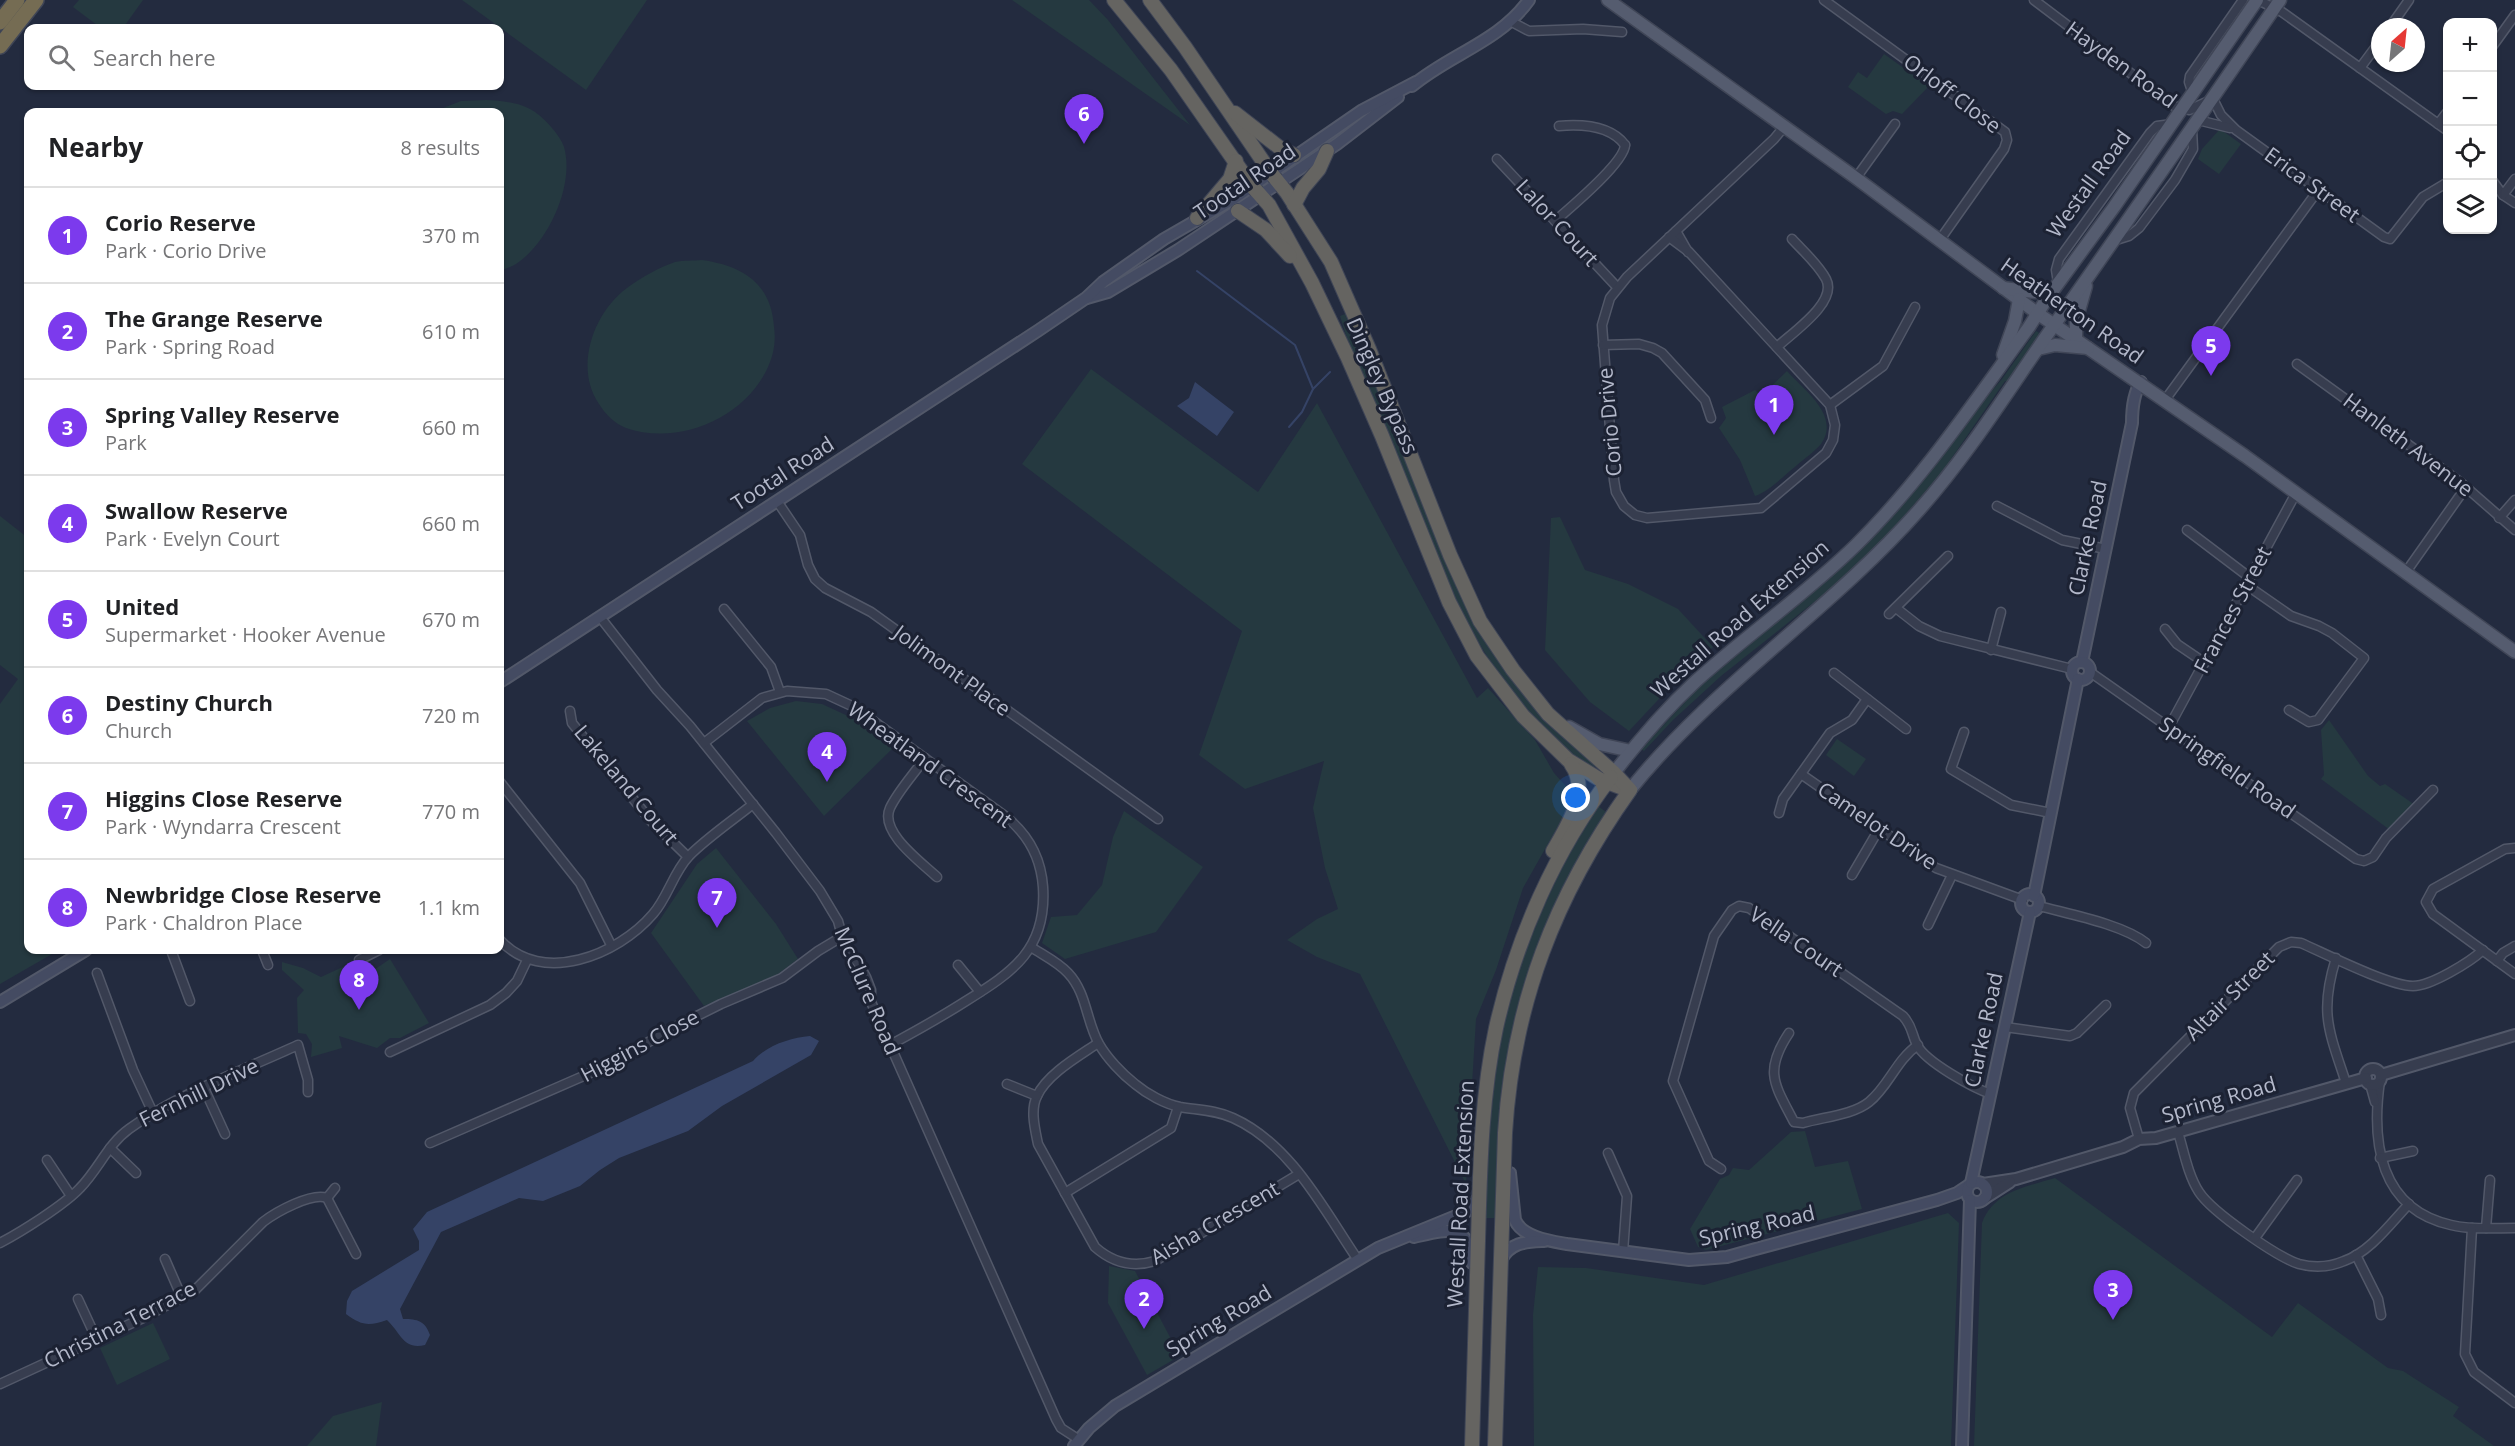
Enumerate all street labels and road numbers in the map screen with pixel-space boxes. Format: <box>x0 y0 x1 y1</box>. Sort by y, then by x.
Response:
street label: Hayden Road <box>2060 14 2183 114</box>
street label: Orloff Close <box>1898 47 2007 139</box>
street label: Westall Road <box>2040 124 2137 243</box>
street label: Tootal Road <box>1188 137 1301 225</box>
street label: Erica Street <box>2259 140 2366 228</box>
street label: Lalor Court <box>1510 173 1605 272</box>
street label: Heatherton Road <box>1996 250 2150 370</box>
street label: Dingley Bypass <box>1340 313 1425 458</box>
street label: Corio Drive <box>1590 366 1628 478</box>
street label: Hanleth Avenue <box>2338 386 2479 502</box>
street label: Tootal Road <box>726 430 839 517</box>
street label: Clarke Road <box>2061 478 2113 598</box>
street label: Westall Road Extension <box>1644 533 1834 703</box>
street label: Frances Street <box>2187 541 2277 678</box>
street label: Jolimont Place <box>887 617 1017 722</box>
street label: Wheatland Crescent <box>843 695 1019 833</box>
street label: Springfield Road <box>2154 710 2301 825</box>
street label: Lakeland Court <box>568 719 685 850</box>
street label: Camelot Drive <box>1812 775 1943 875</box>
street label: Vella Court <box>1744 900 1849 983</box>
street label: McClure Road <box>828 922 907 1059</box>
street label: Altair Street <box>2178 944 2280 1046</box>
street label: Clarke Road <box>1957 970 2009 1090</box>
street label: Higgins Close <box>575 1002 704 1088</box>
street label: Fernhill Drive <box>134 1051 263 1133</box>
street label: Spring Road <box>2158 1069 2279 1129</box>
street label: Westall Road Extension <box>1440 1080 1480 1308</box>
street label: Aisha Crescent <box>1145 1174 1284 1270</box>
street label: Spring Road <box>1696 1198 1817 1252</box>
street label: Christina Terrace <box>39 1274 200 1374</box>
street label: Spring Road <box>1161 1278 1276 1363</box>

